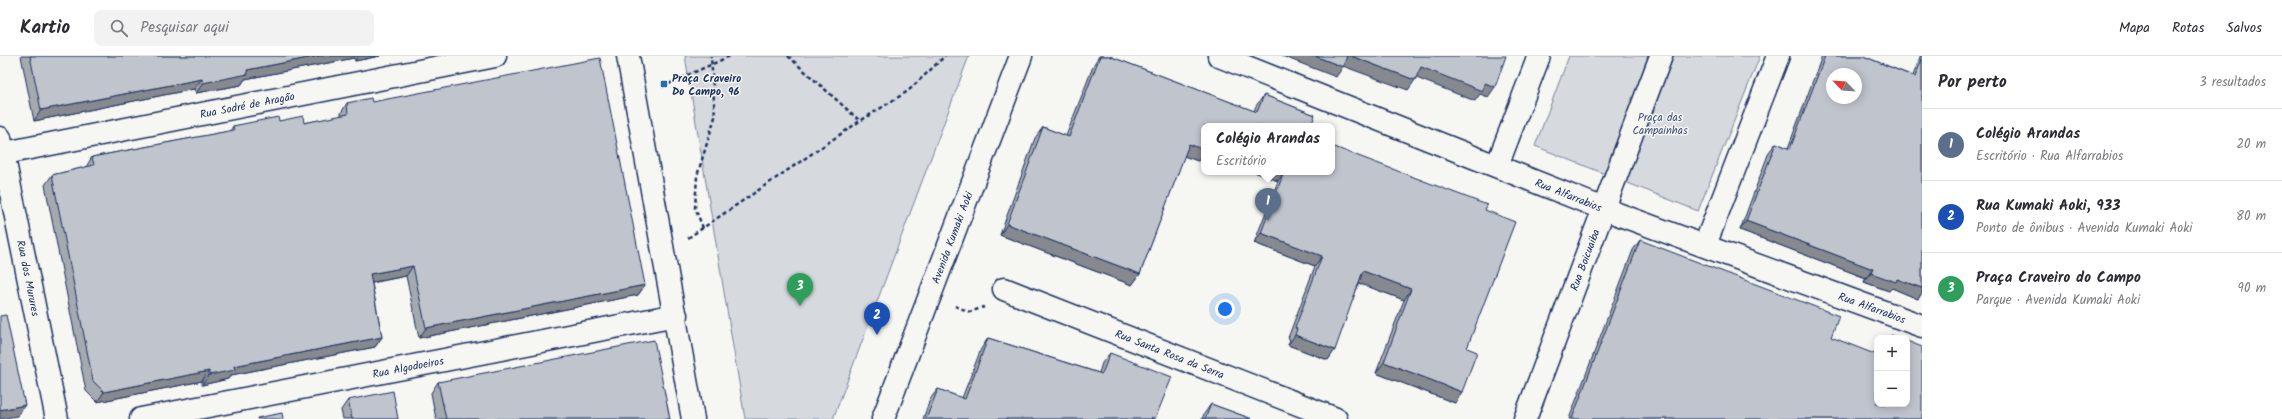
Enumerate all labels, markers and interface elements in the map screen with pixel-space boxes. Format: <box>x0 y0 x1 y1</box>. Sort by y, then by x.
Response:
search box <box>94 10 374 46</box>
text: Kartio <box>20 13 70 43</box>
text: Pesquisar aqui <box>140 16 229 40</box>
icon: search <box>108 17 130 39</box>
text: Mapa <box>2119 17 2150 39</box>
text: Rotas <box>2172 17 2204 39</box>
text: Salvos <box>2226 17 2262 39</box>
north arrow <box>1826 68 1862 104</box>
text: Por perto <box>1938 69 2007 96</box>
place label: Praça Craveiro Do Campo, 96 <box>672 70 741 101</box>
text: 3 resultados <box>2199 72 2266 93</box>
marker: Praça Craveiro Do Campo, 96 <box>659 79 669 89</box>
street label: Rua Sodré de Aragão <box>198 88 296 124</box>
park label: Praça das Campainhas <box>1632 109 1688 140</box>
text: Colégio Arandas <box>1976 122 2080 146</box>
popup <box>1201 123 1335 175</box>
text: Colégio Arandas <box>1216 127 1320 151</box>
text: 1 <box>1949 134 1953 155</box>
text: 20 m <box>2236 134 2266 155</box>
text: Escritório · Rua Alfarrabios <box>1976 146 2123 167</box>
text: Escritório <box>1216 151 1266 172</box>
street label: Rua Alfarrabios <box>1532 174 1604 217</box>
pin: 1 <box>1255 188 1281 221</box>
street label: Avenida Kumaki Aoki <box>927 189 979 287</box>
text: Rua Kumaki Aoki, 933 <box>1976 194 2120 218</box>
text: 2 <box>1947 206 1955 227</box>
text: 80 m <box>2236 206 2266 227</box>
text: Ponto de ônibus · Avenida Kumaki Aoki <box>1976 218 2192 239</box>
street label: Rua Boicuaiba <box>1566 227 1605 294</box>
street label: Rua dos Murures <box>11 239 44 318</box>
text: Praça Craveiro do Campo <box>1976 266 2141 290</box>
pin: 3 <box>787 273 813 306</box>
text: 3 <box>1947 278 1955 299</box>
text: 90 m <box>2238 278 2266 299</box>
street label: Rua Alfarrabios <box>1836 288 1908 329</box>
text: Parque · Avenida Kumaki Aoki <box>1976 290 2140 311</box>
your location <box>1215 299 1235 319</box>
pin: 2 <box>864 302 890 335</box>
street label: Rua Santa Rosa da Serra <box>1112 325 1227 384</box>
map controls <box>1874 335 1910 407</box>
button: + <box>1874 335 1910 371</box>
street label: Rua Algodoeiros <box>371 352 446 384</box>
button: − <box>1874 371 1910 407</box>

